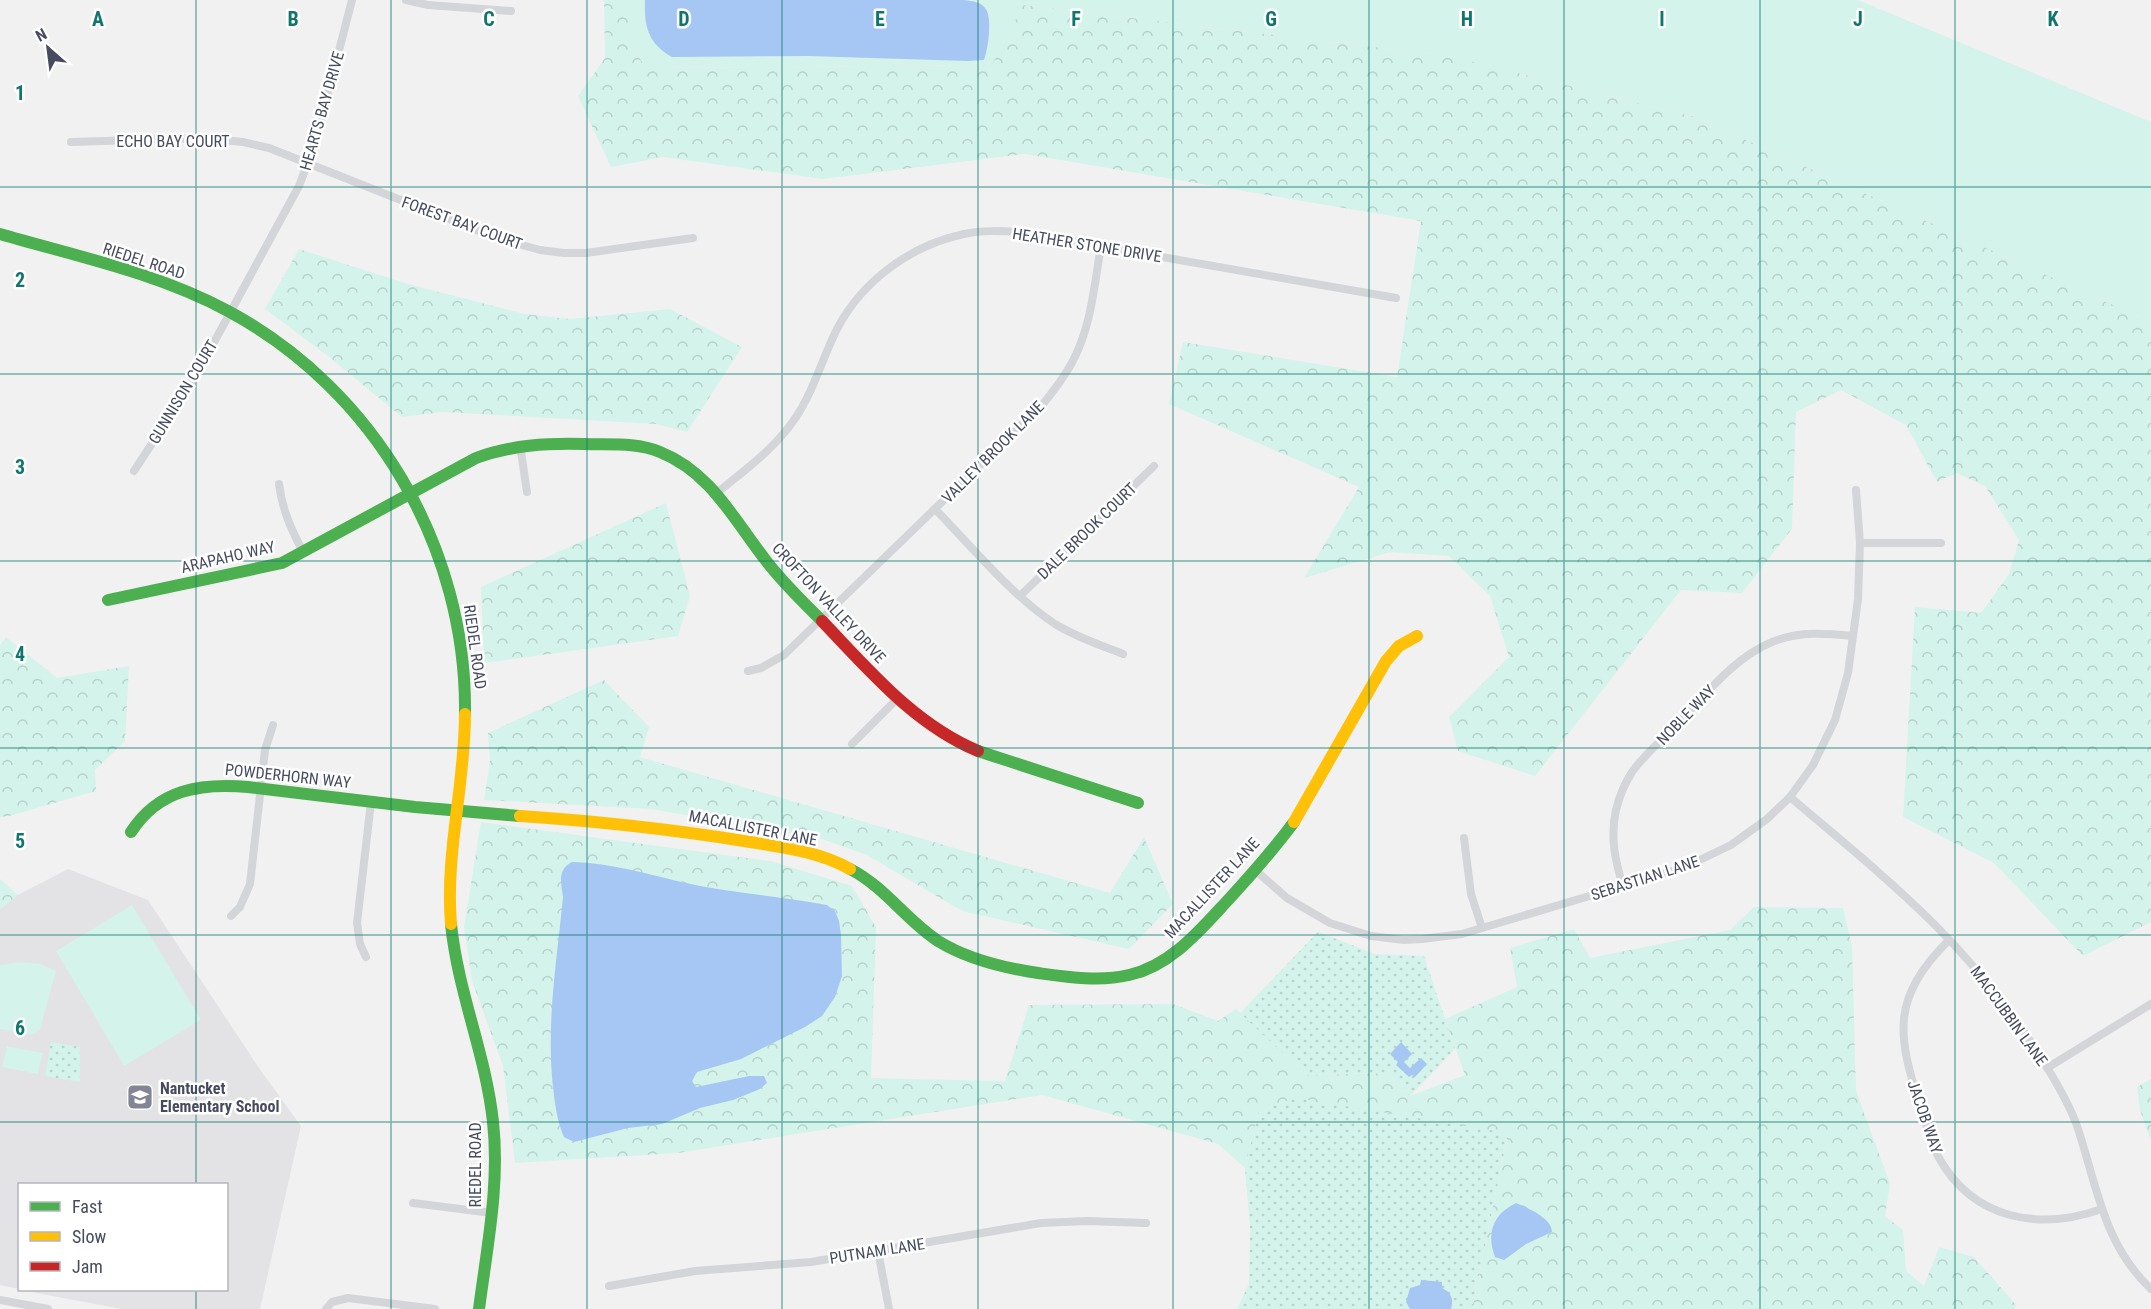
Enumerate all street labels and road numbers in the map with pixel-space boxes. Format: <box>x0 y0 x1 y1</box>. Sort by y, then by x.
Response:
street label: HEARTS BAY DRIVE <box>296 49 348 173</box>
street label: ECHO BAY COURT <box>116 132 230 151</box>
street label: FOREST BAY COURT <box>399 192 525 254</box>
street label: HEATHER STONE DRIVE <box>1011 224 1163 266</box>
street label: RIEDEL ROAD <box>101 239 187 283</box>
street label: GUNNISON COURT <box>145 337 221 447</box>
street label: VALLEY BROOK LANE <box>938 397 1048 507</box>
street label: DALE BROOK COURT <box>1034 479 1140 583</box>
street label: ARAPAHO WAY <box>179 537 277 577</box>
street label: CROFTON VALLEY DRIVE <box>768 539 890 667</box>
street label: RIEDEL ROAD <box>460 604 490 690</box>
street label: NOBLE WAY <box>1653 681 1720 749</box>
street label: POWDERHORN WAY <box>224 760 353 792</box>
street label: MACALLISTER LANE <box>687 806 819 850</box>
street label: MACALLISTER LANE <box>1161 834 1263 942</box>
street label: SEBASTIAN LANE <box>1589 852 1702 904</box>
street label: MACCUBBIN LANE <box>1967 963 2052 1070</box>
street label: JACOB WAY <box>1904 1078 1947 1157</box>
street label: RIEDEL ROAD <box>466 1122 485 1208</box>
street label: PUTNAM LANE <box>828 1234 926 1268</box>

